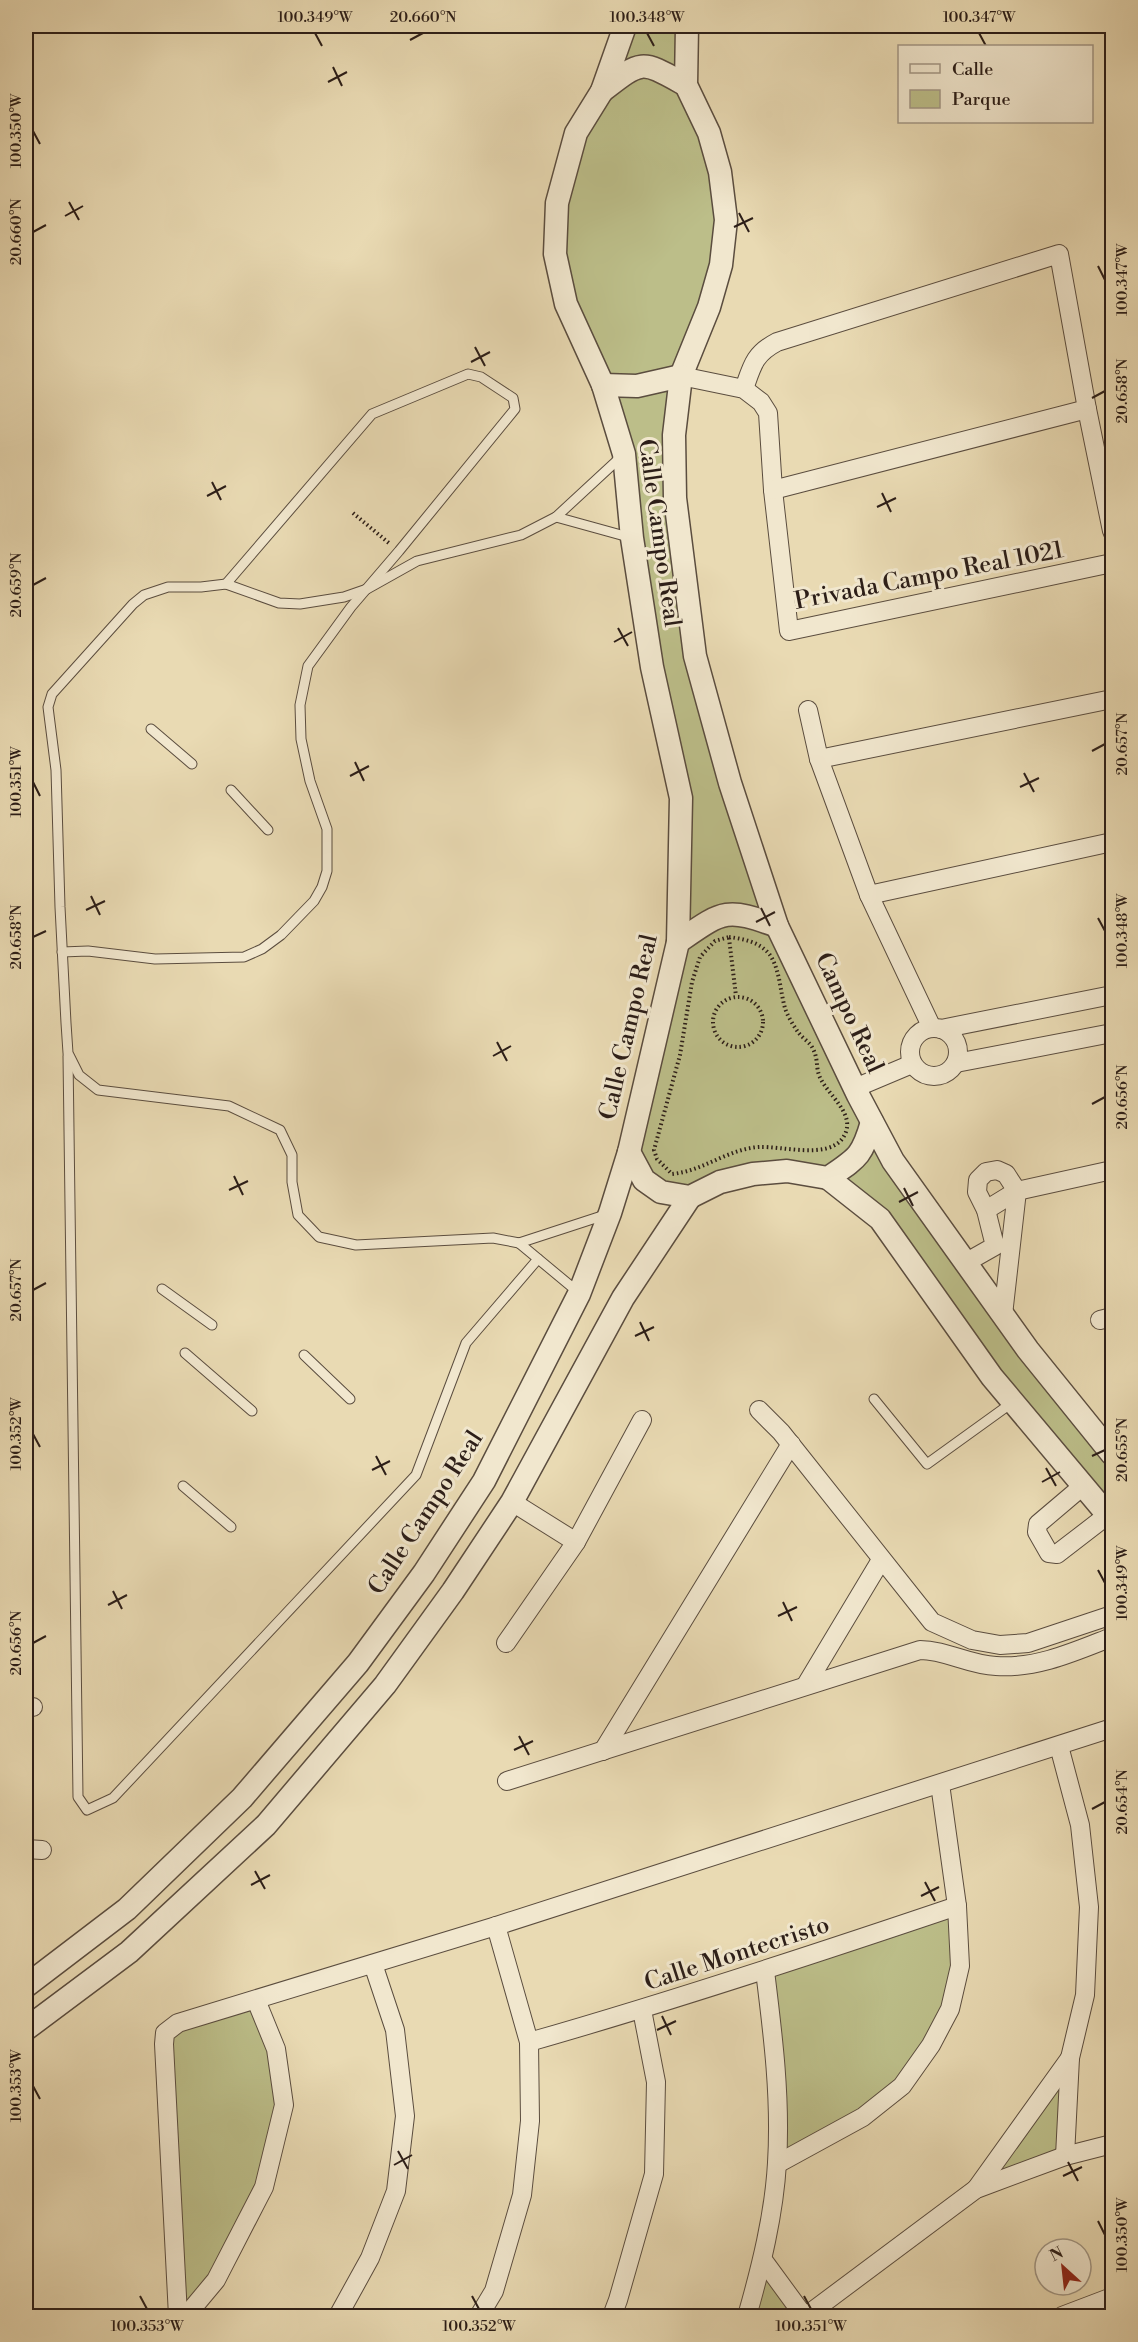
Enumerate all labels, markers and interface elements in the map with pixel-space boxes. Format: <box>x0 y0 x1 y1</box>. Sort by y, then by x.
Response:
text: 100.349°W <box>278 8 353 27</box>
text: 20.660°N <box>390 8 456 27</box>
text: 100.348°W <box>610 8 685 27</box>
text: 100.347°W <box>943 8 1016 27</box>
legend <box>898 45 1093 123</box>
text: Calle <box>952 58 993 81</box>
text: Parque <box>952 88 1011 111</box>
text: 100.350°W <box>7 93 26 168</box>
text: 20.660°N <box>7 199 26 265</box>
text: 100.347°W <box>1113 243 1132 316</box>
text: 20.658°N <box>1113 358 1132 424</box>
street label: Calle Campo Real <box>631 437 687 629</box>
street label: Privada Campo Real 1021 <box>792 535 1067 617</box>
text: 20.659°N <box>7 553 26 617</box>
text: 20.657°N <box>1113 713 1132 775</box>
text: 100.351°W <box>7 746 26 818</box>
text: 100.348°W <box>1113 893 1132 968</box>
text: 20.658°N <box>7 904 26 970</box>
street label: Calle Campo Real <box>593 931 665 1123</box>
street label: Campo Real <box>808 948 890 1078</box>
text: 20.656°N <box>1113 1065 1132 1129</box>
text: 20.657°N <box>7 1259 26 1321</box>
text: 100.352°W <box>7 1397 26 1471</box>
text: 20.655°N <box>1113 1418 1132 1482</box>
street label: Calle Campo Real <box>362 1425 490 1601</box>
text: 100.349°W <box>1113 1545 1132 1620</box>
text: 20.656°N <box>7 1611 26 1675</box>
text: 20.654°N <box>1113 1769 1132 1835</box>
street label: Calle Montecristo <box>641 1910 833 1998</box>
text: 100.353°W <box>7 2049 26 2123</box>
text: 100.350°W <box>1113 2197 1132 2272</box>
north arrow <box>1033 2237 1093 2297</box>
text: N <box>1046 2243 1067 2266</box>
text: 100.353°W <box>110 2317 184 2336</box>
text: 100.352°W <box>442 2317 516 2336</box>
text: 100.351°W <box>775 2317 847 2336</box>

